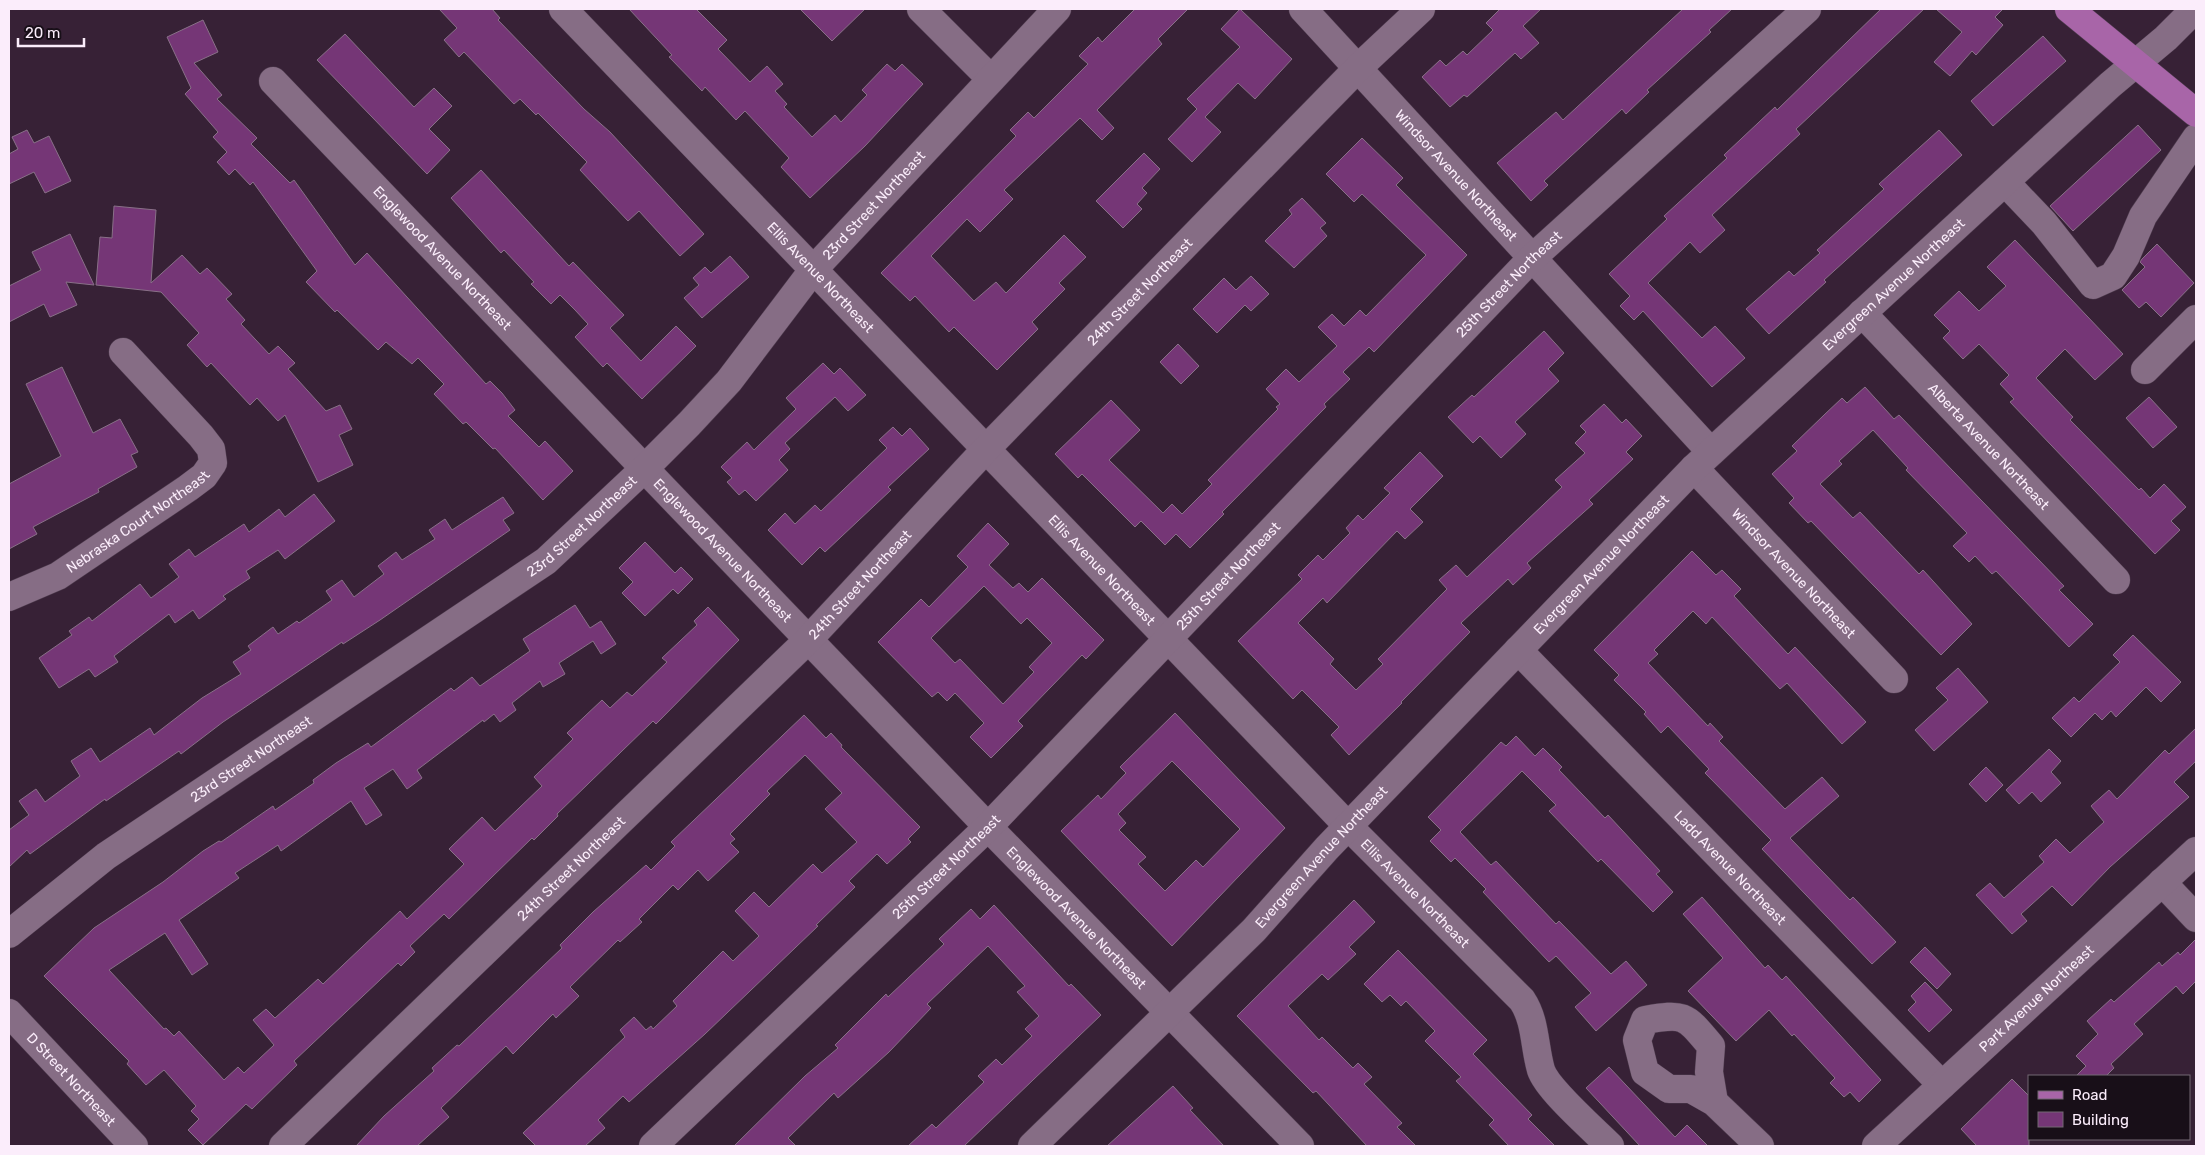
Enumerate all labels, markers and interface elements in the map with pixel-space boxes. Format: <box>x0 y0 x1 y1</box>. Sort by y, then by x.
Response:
scale bar <box>18 15 84 47</box>
text: 20 m <box>25 24 60 42</box>
street label: Windsor Avenue Northeast <box>1391 106 1521 245</box>
street label: 23rd Street Northeast <box>819 147 929 263</box>
street label: Englewood Avenue Northeast <box>369 183 515 334</box>
street label: Evergreen Avenue Northeast <box>1819 215 1969 354</box>
street label: Ellis Avenue Northeast <box>763 219 878 337</box>
street label: 25th Street Northeast <box>1453 227 1566 341</box>
street label: 24th Street Northeast <box>1084 234 1196 349</box>
street label: Alberta Avenue Northeast <box>1924 380 2053 514</box>
street label: Nebraska Court Northeast <box>63 467 214 577</box>
street label: 23rd Street Northeast <box>524 472 641 581</box>
street label: Englewood Avenue Northeast <box>650 475 796 626</box>
street label: Evergreen Avenue Northeast <box>1530 491 1673 638</box>
street label: Windsor Avenue Northeast <box>1728 505 1859 642</box>
street label: Ellis Avenue Northeast <box>1045 512 1159 630</box>
street label: 25th Street Northeast <box>1173 518 1284 634</box>
street label: 24th Street Northeast <box>805 526 916 643</box>
street label: 23rd Street Northeast <box>187 712 316 806</box>
street label: Evergreen Avenue Northeast <box>1252 782 1392 932</box>
street label: Ladd Avenue Northeast <box>1670 807 1790 929</box>
street label: 25th Street Northeast <box>889 811 1005 923</box>
street label: 24th Street Northeast <box>514 812 629 925</box>
street label: Ellis Avenue Northeast <box>1357 836 1473 952</box>
street label: Englewood Avenue Northeast <box>1003 843 1150 993</box>
street label: Park Avenue Northeast <box>1976 941 2098 1056</box>
street label: D Street Northeast <box>23 1029 119 1130</box>
legend <box>2028 1075 2190 1140</box>
text: Road <box>2072 1086 2108 1104</box>
text: Building <box>2072 1111 2129 1129</box>

